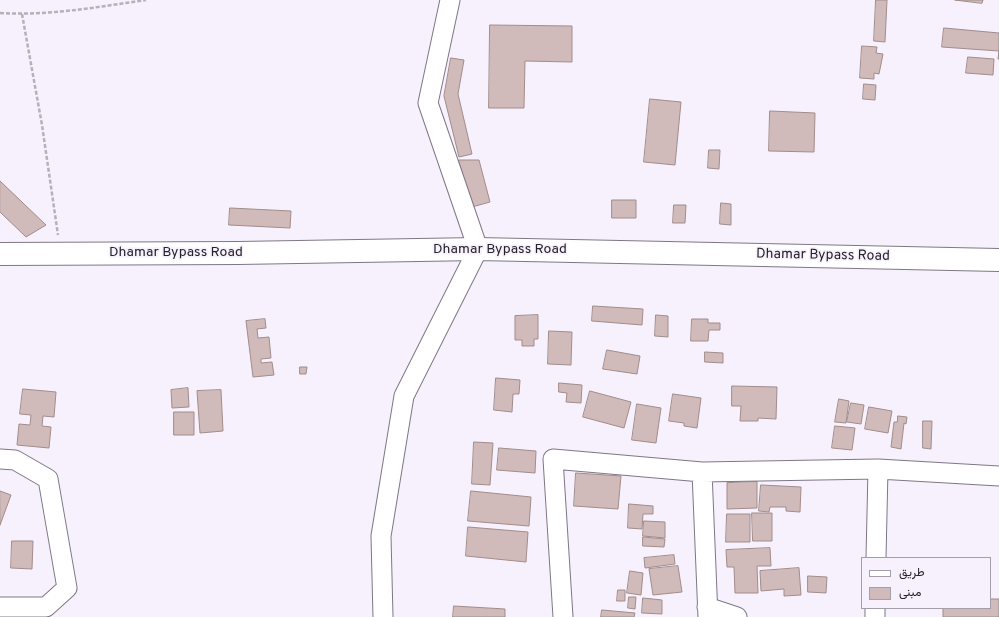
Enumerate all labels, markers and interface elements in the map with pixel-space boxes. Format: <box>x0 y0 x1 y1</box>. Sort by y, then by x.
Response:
street label: Dhamar Bypass Road <box>433 242 567 258</box>
street label: Dhamar Bypass Road <box>109 245 243 261</box>
street label: Dhamar Bypass Road <box>756 246 890 266</box>
legend <box>861 557 991 609</box>
text: طريق <box>899 565 924 581</box>
text: مبنى <box>899 585 921 601</box>

